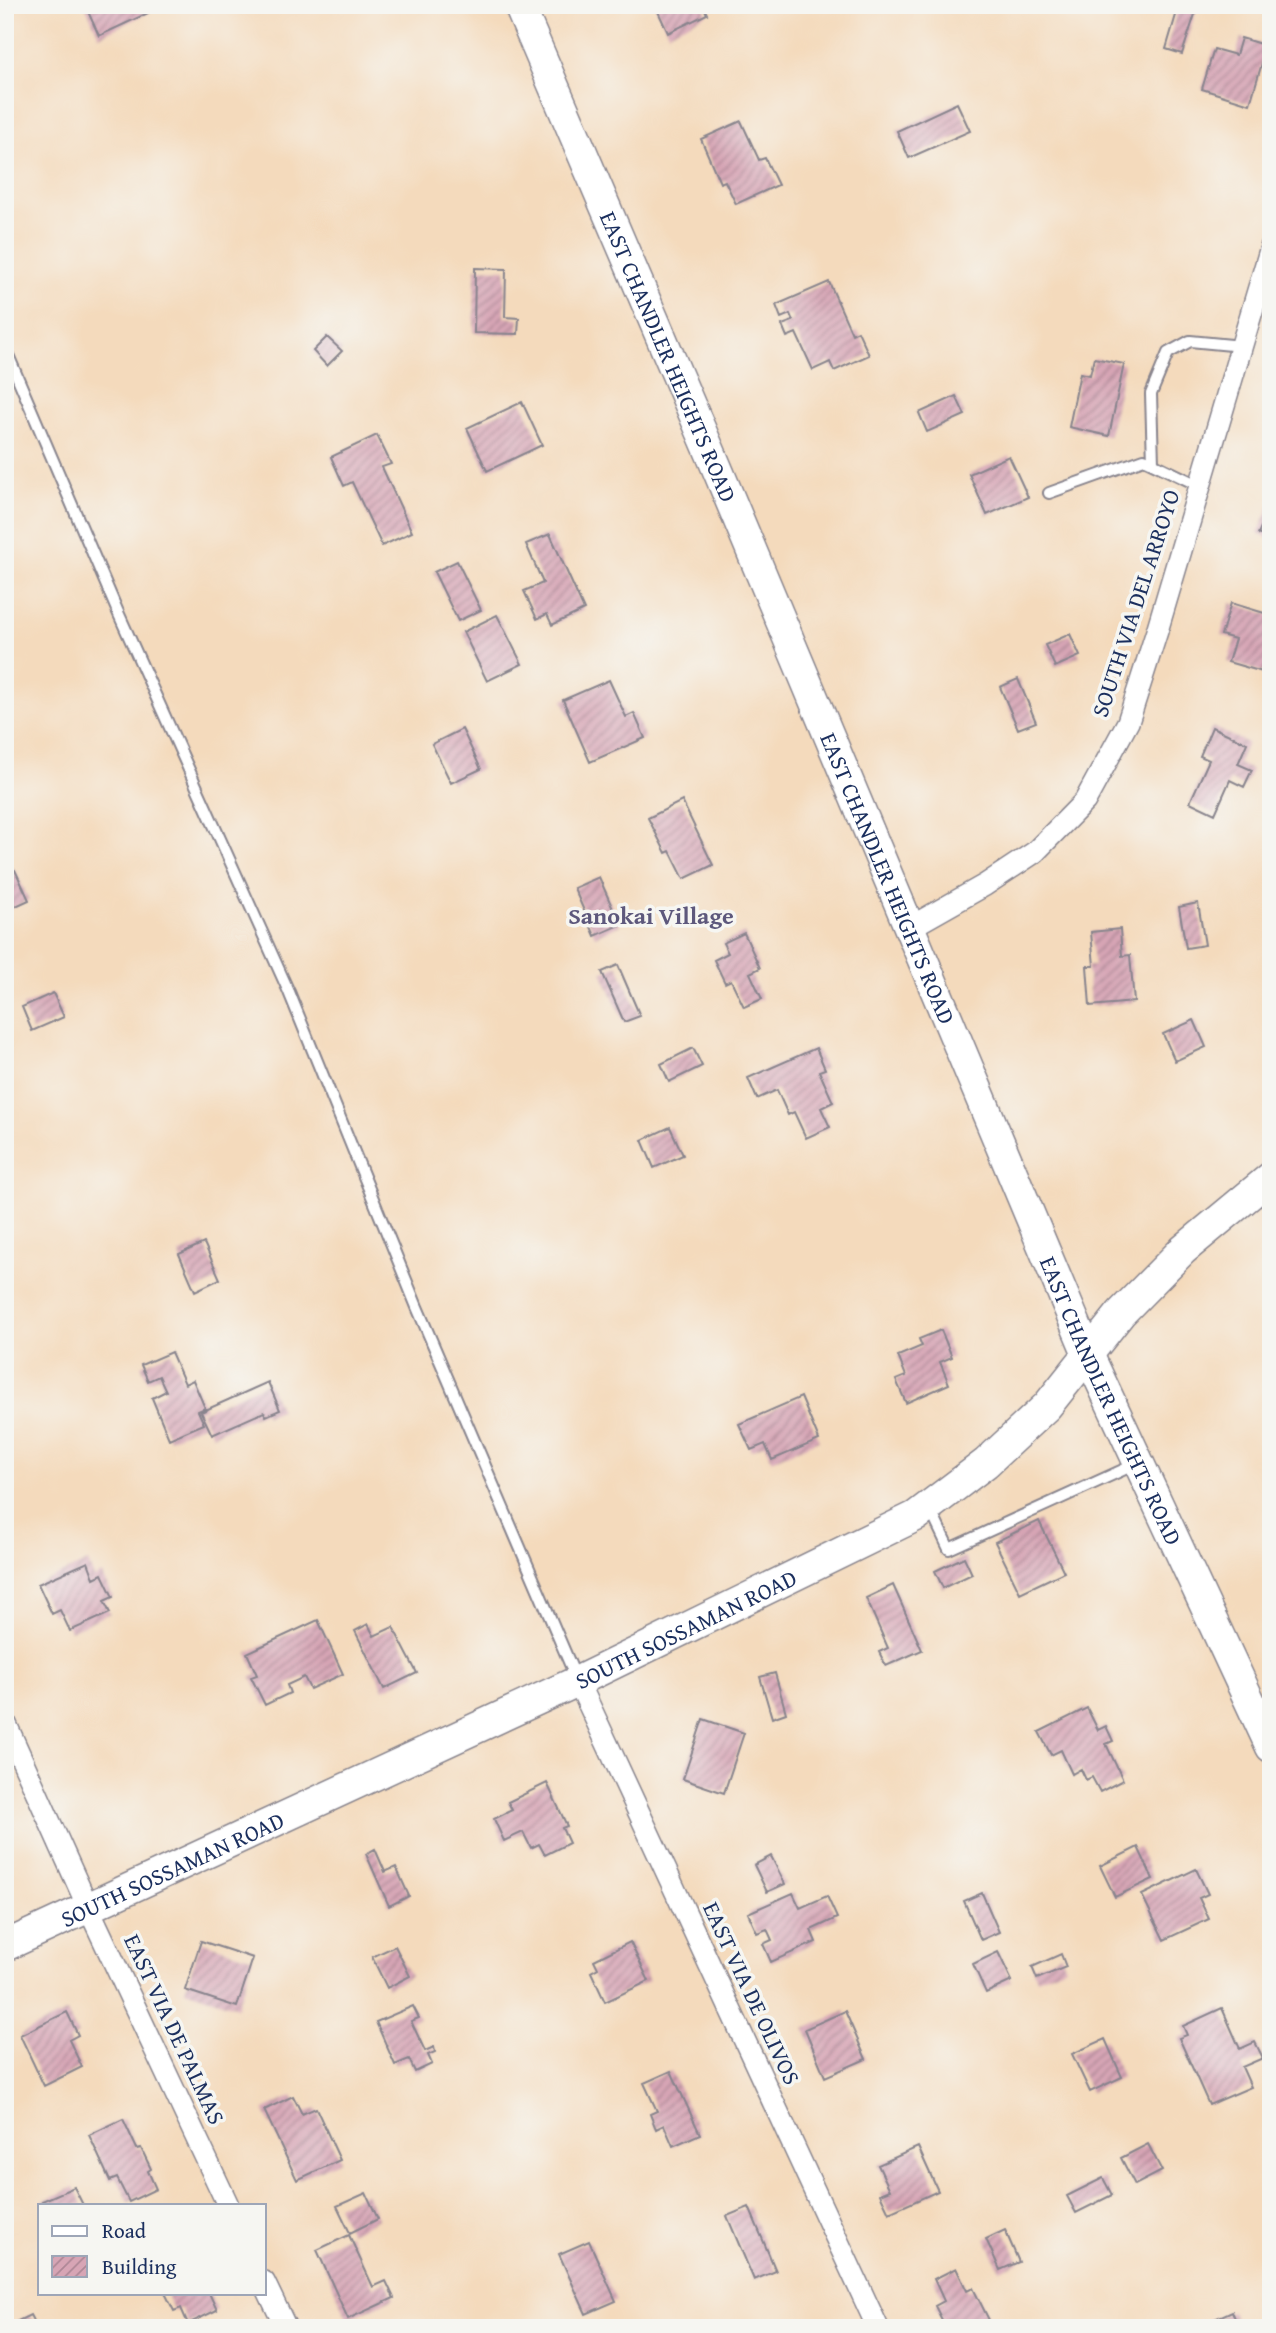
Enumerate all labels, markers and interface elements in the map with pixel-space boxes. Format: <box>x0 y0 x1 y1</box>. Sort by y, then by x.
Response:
street label: EAST CHANDLER HEIGHTS ROAD <box>592 206 746 507</box>
street label: SOUTH VIA DEL ARROYO <box>1083 485 1187 721</box>
street label: EAST CHANDLER HEIGHTS ROAD <box>813 727 964 1029</box>
district label: Sanokai Village <box>568 898 734 933</box>
street label: EAST CHANDLER HEIGHTS ROAD <box>1032 1251 1191 1550</box>
street label: SOUTH SOSSAMAN ROAD <box>569 1560 802 1697</box>
street label: SOUTH SOSSAMAN ROAD <box>55 1803 289 1935</box>
street label: EAST VIA DE OLIVOS <box>695 1896 809 2090</box>
street label: EAST VIA DE PALMAS <box>116 1928 234 2130</box>
legend <box>38 2204 266 2294</box>
text: Road <box>102 2215 147 2246</box>
text: Building <box>102 2251 177 2282</box>

